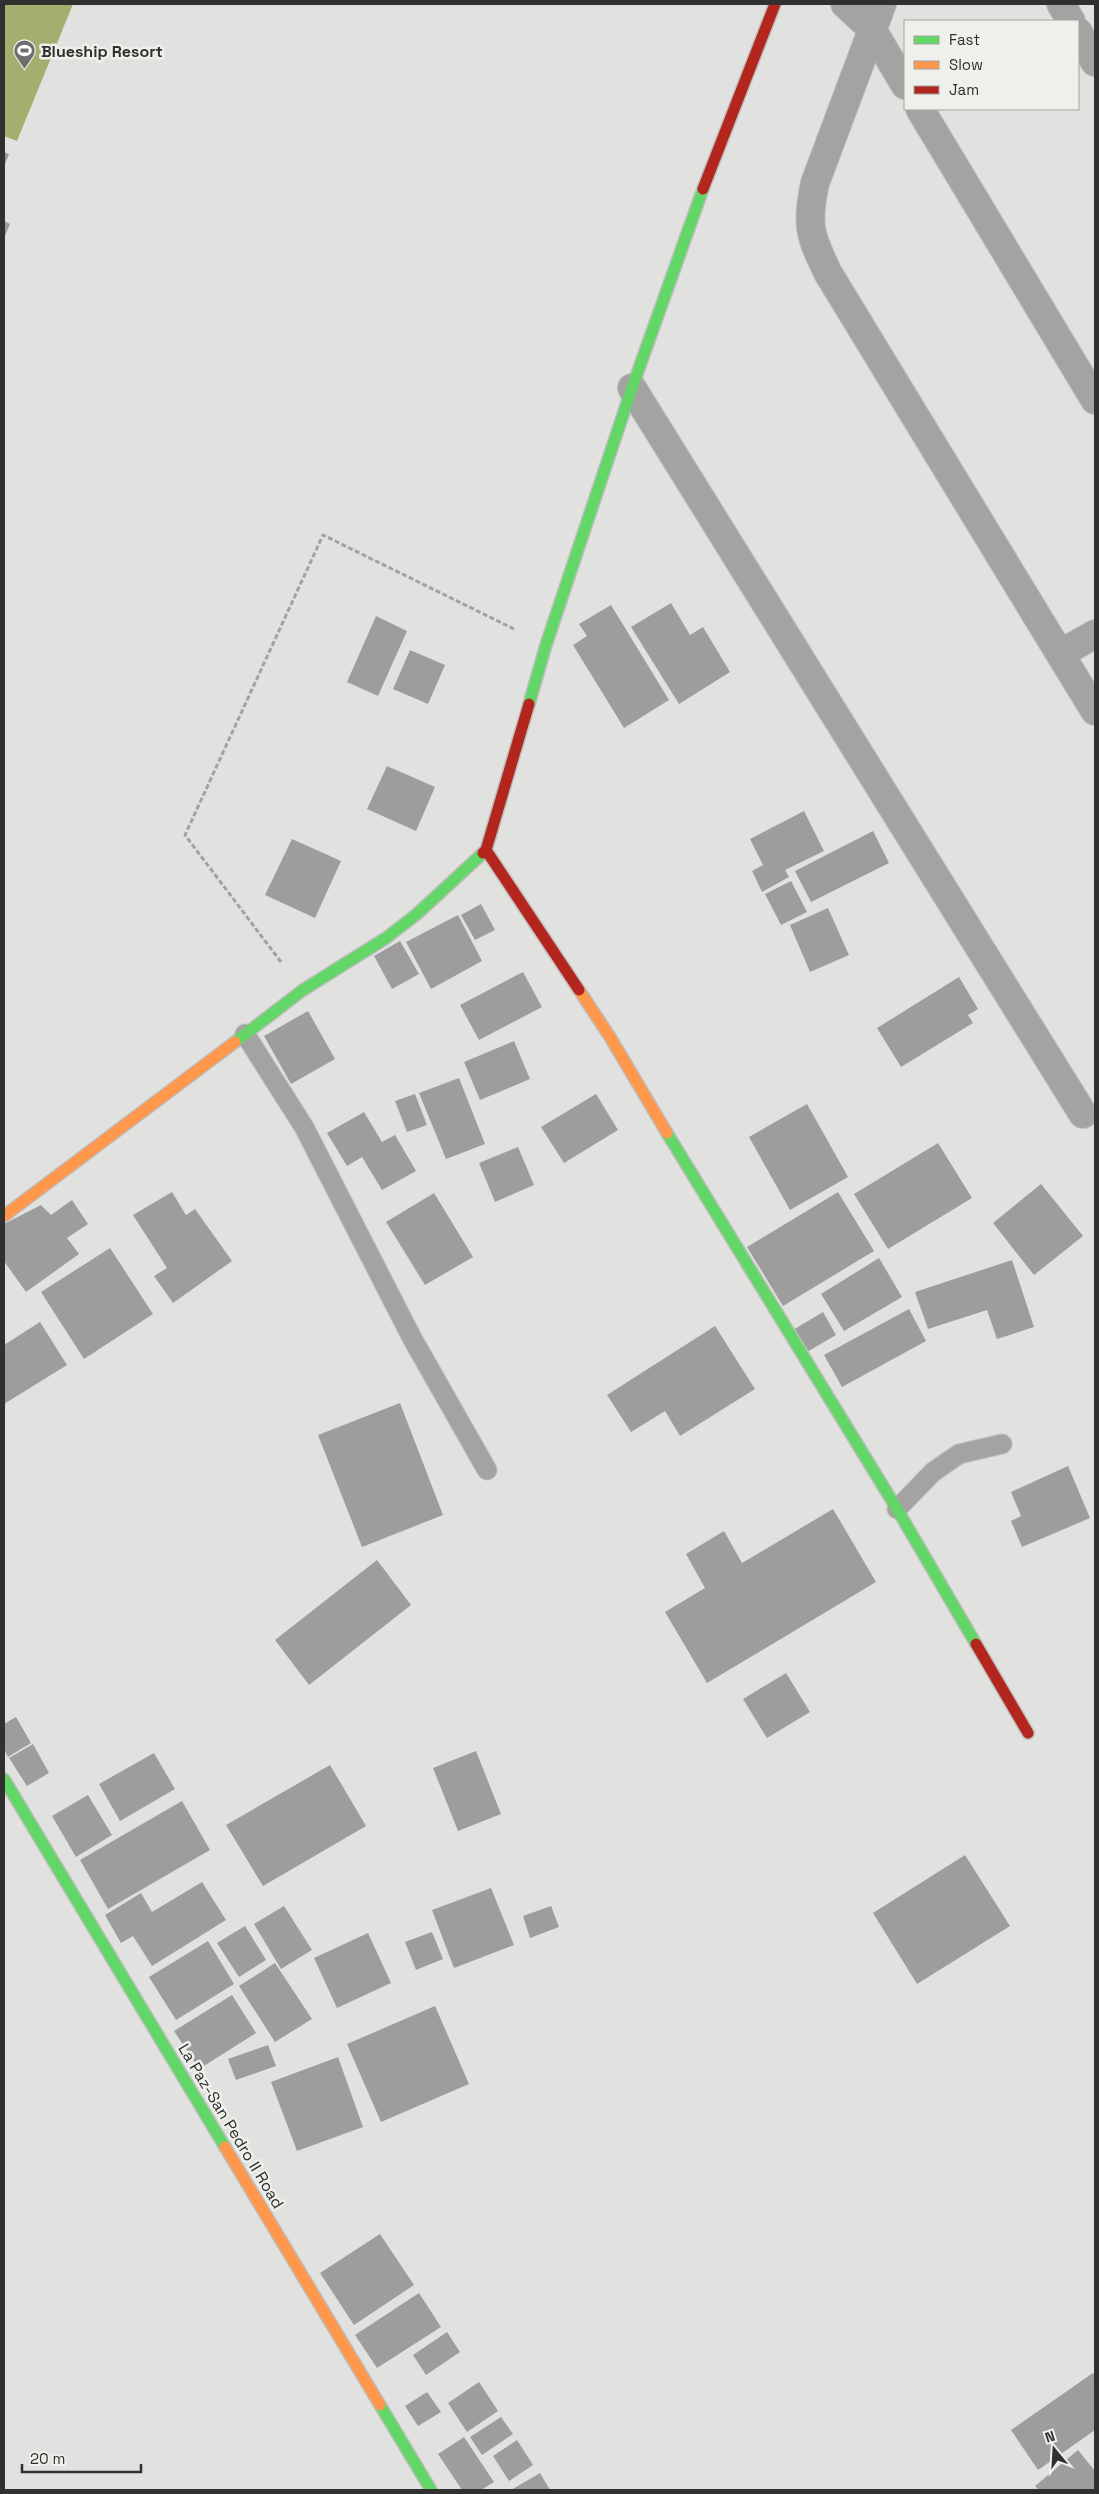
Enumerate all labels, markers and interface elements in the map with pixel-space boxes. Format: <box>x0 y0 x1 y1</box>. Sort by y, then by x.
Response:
legend <box>904 20 1079 110</box>
text: Fast <box>949 30 980 49</box>
sports icon: Blueship Resort <box>13 39 37 70</box>
place label: Blueship Resort <box>41 41 163 62</box>
text: Slow <box>949 55 983 74</box>
text: Jam <box>949 80 979 99</box>
street label: La Paz-San Pedro II Road <box>173 2040 289 2212</box>
north arrow <box>1029 2424 1079 2474</box>
text: N <box>1043 2427 1057 2447</box>
scale bar <box>22 2442 141 2474</box>
text: 20 m <box>30 2449 65 2468</box>

